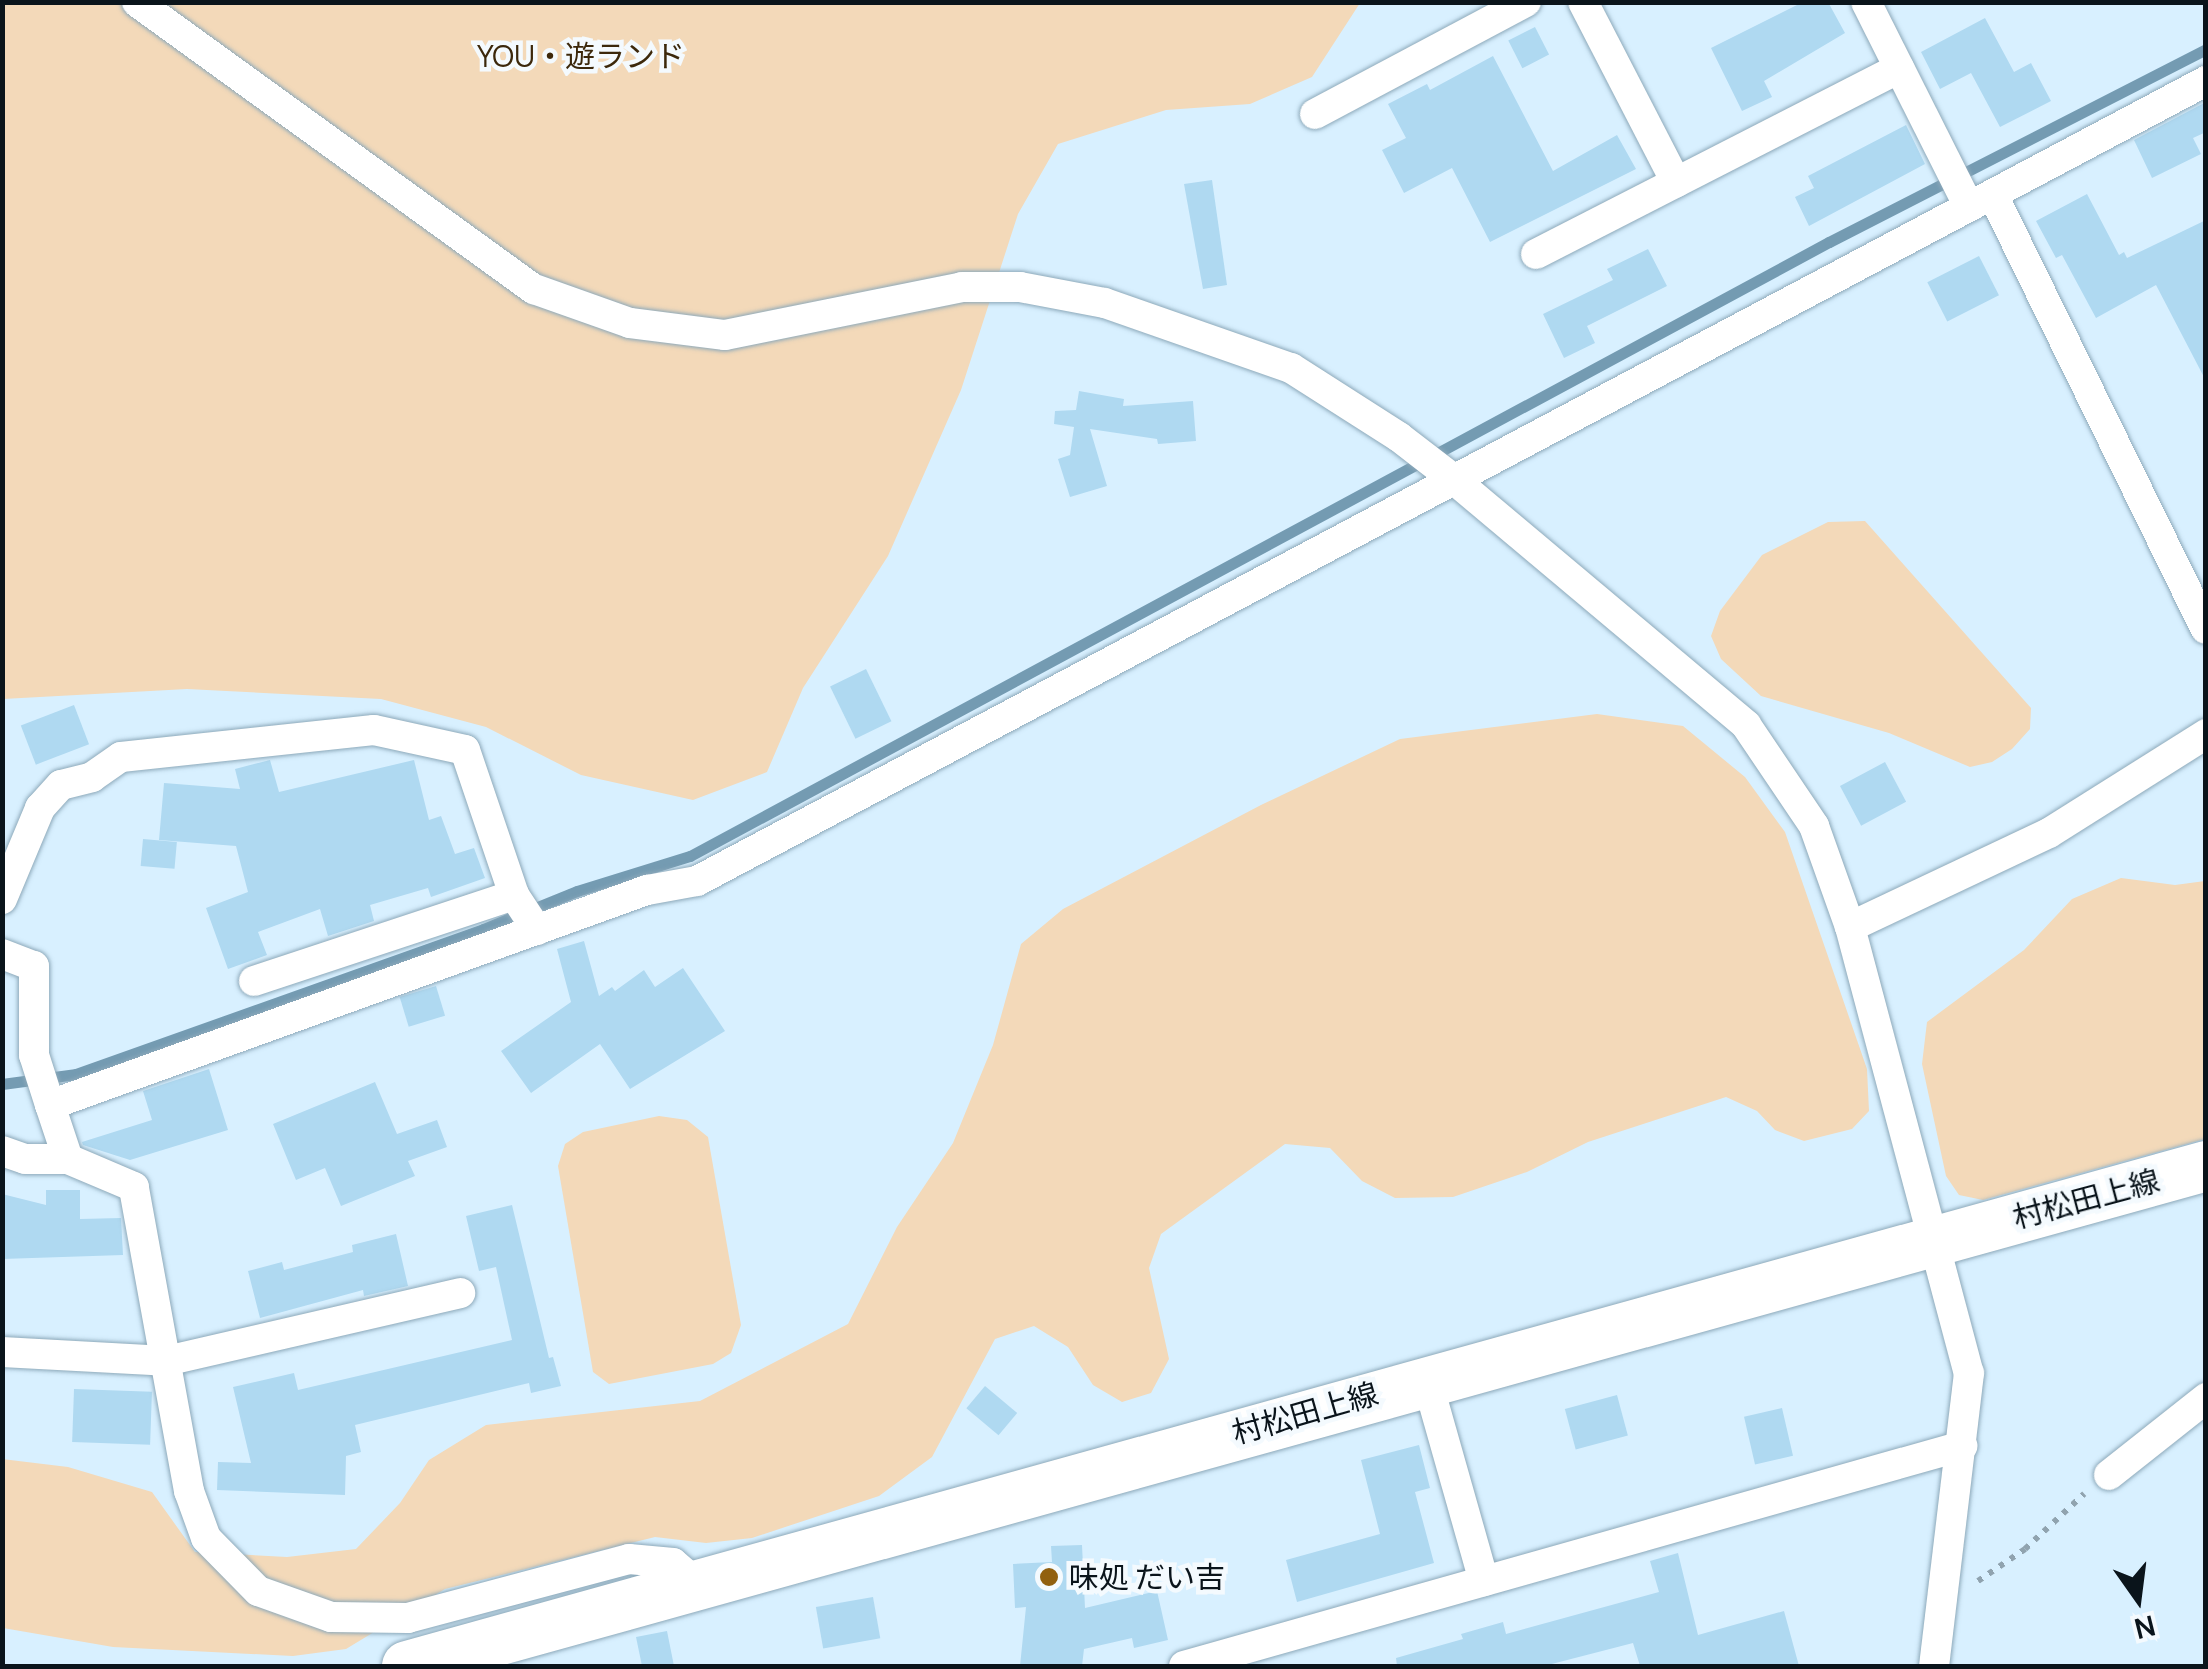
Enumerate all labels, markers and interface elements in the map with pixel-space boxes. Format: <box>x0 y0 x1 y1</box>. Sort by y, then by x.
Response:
park label: YOU・遊ランド <box>477 38 685 74</box>
street label: 村松田上線 <box>2009 1162 2163 1236</box>
street label: 村松田上線 <box>1228 1375 1382 1451</box>
north arrow <box>2088 1549 2188 1649</box>
place label: 味処 だい吉 <box>1069 1559 1225 1595</box>
marker: 味処 だい吉 <box>1038 1566 1060 1588</box>
text: N <box>2131 1607 2160 1649</box>

